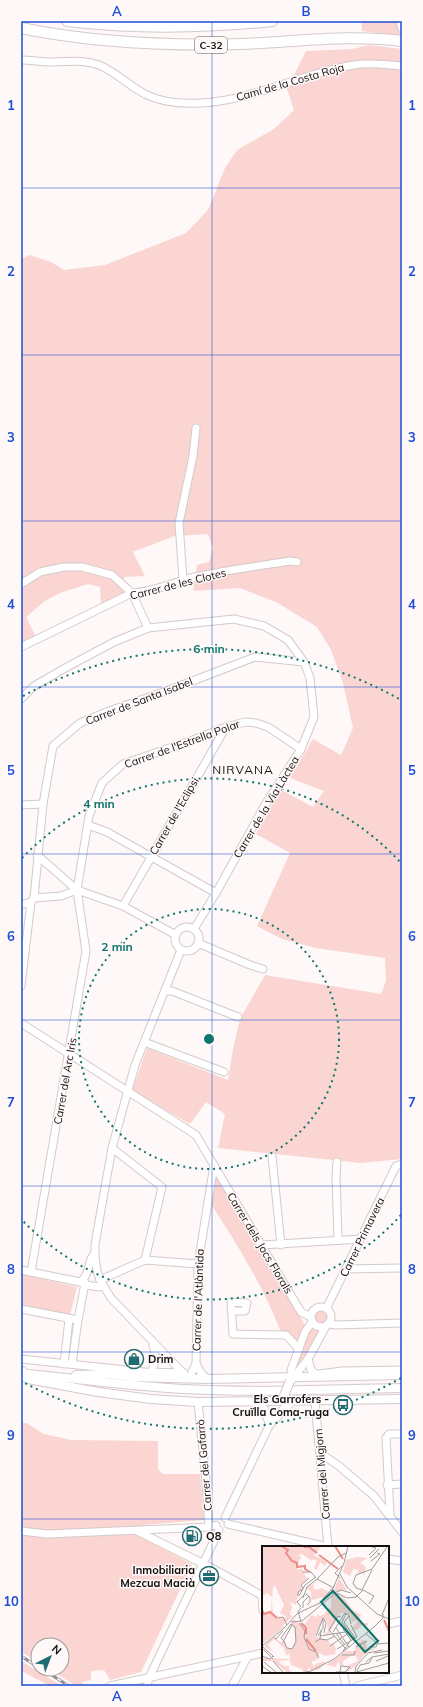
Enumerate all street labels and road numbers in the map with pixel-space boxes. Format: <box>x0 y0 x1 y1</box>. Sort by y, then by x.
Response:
road number: C-32 <box>195 37 227 53</box>
street label: Camí de la Costa Roja <box>234 60 346 104</box>
street label: Carrer de les Clotes <box>128 565 228 603</box>
street label: Carrer de Santa Isabel <box>84 674 194 728</box>
street label: Carrer de l'Estrella Polar <box>122 717 242 771</box>
street label: Carrer de la Via Làctea <box>230 753 302 861</box>
street label: Carrer de l'Eclipsi <box>146 775 202 857</box>
street label: Carrer del Arc Iris <box>50 1036 80 1126</box>
street label: Carrer dels Jocs Florals <box>224 1190 296 1296</box>
street label: Carrer Primavera <box>337 1195 387 1279</box>
street label: Carrer de l'Atlàntida <box>189 1249 207 1351</box>
street label: Carrer del Gafarrò <box>193 1419 215 1511</box>
street label: Carrer del Migjorn <box>311 1428 333 1520</box>

